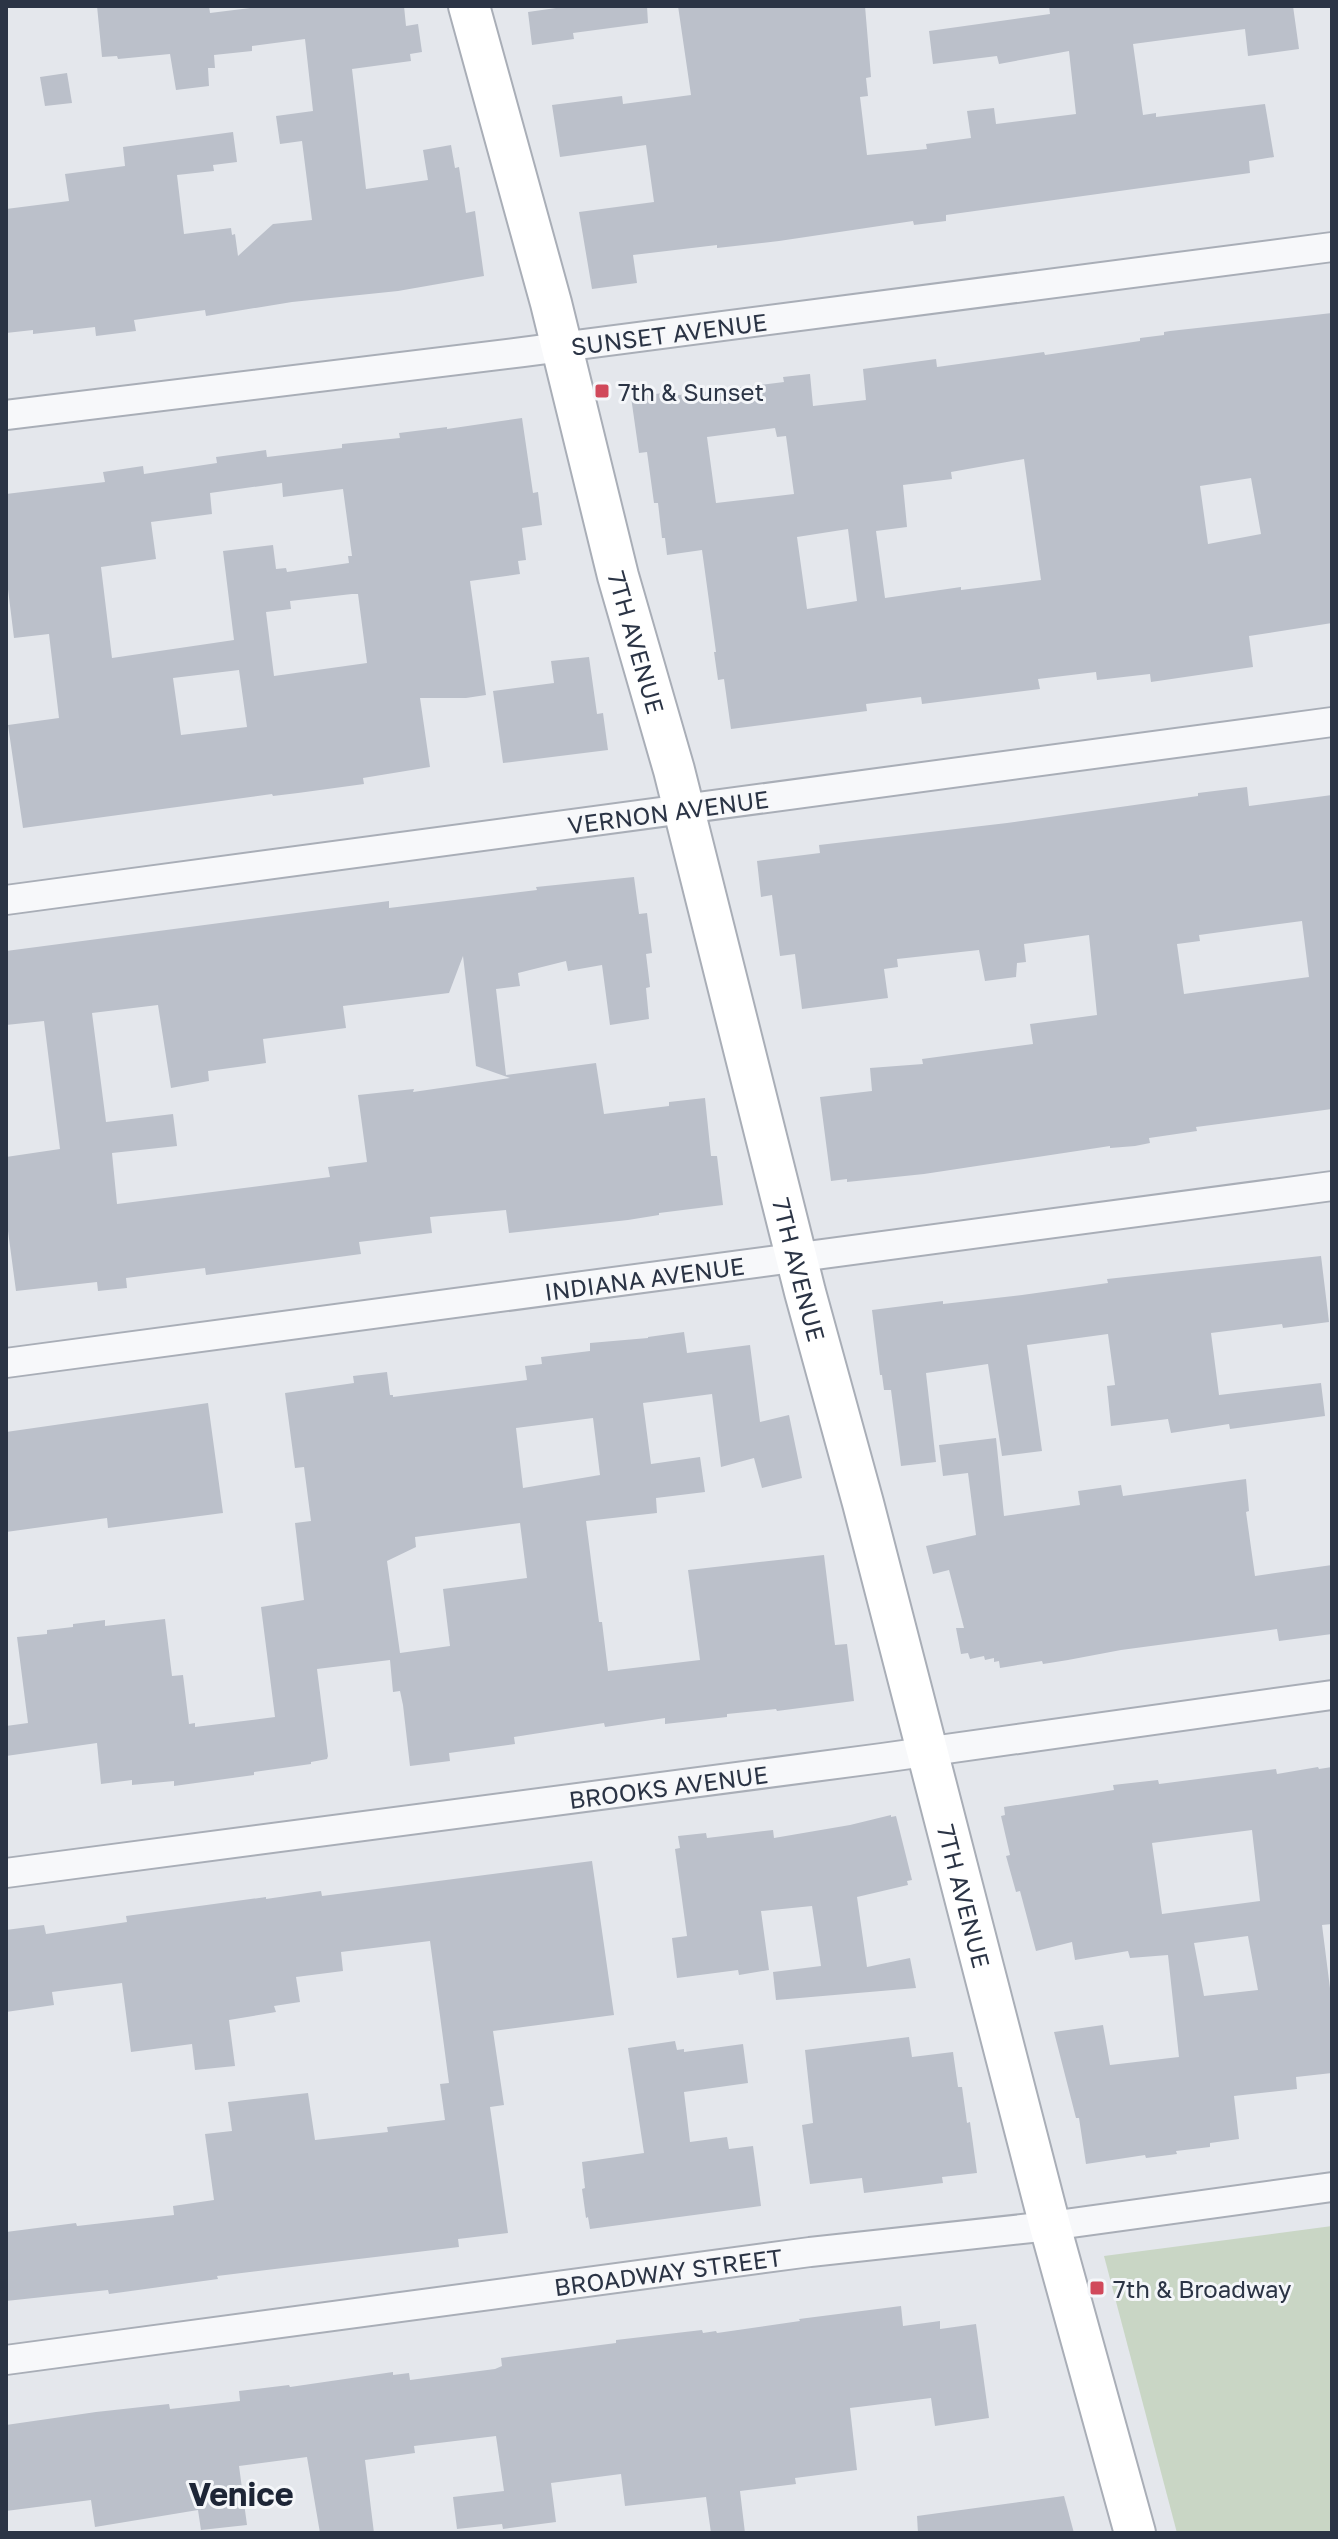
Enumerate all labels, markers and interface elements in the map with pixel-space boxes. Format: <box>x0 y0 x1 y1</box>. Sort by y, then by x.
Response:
street label: SUNSET AVENUE <box>569 306 769 360</box>
place label: 7th & Sunset <box>618 377 764 406</box>
marker: 7th & Sunset <box>593 382 611 400</box>
street label: 7TH AVENUE <box>603 567 671 717</box>
street label: VERNON AVENUE <box>566 783 770 839</box>
street label: 7TH AVENUE <box>767 1195 832 1344</box>
street label: INDIANA AVENUE <box>542 1250 746 1306</box>
street label: BROOKS AVENUE <box>567 1759 770 1813</box>
street label: 7TH AVENUE <box>932 1821 997 1971</box>
street label: BROADWAY STREET <box>552 2241 784 2301</box>
place label: 7th & Broadway <box>1113 2274 1292 2303</box>
marker: 7th & Broadway <box>1088 2279 1106 2297</box>
district label: Venice <box>188 2475 294 2513</box>

